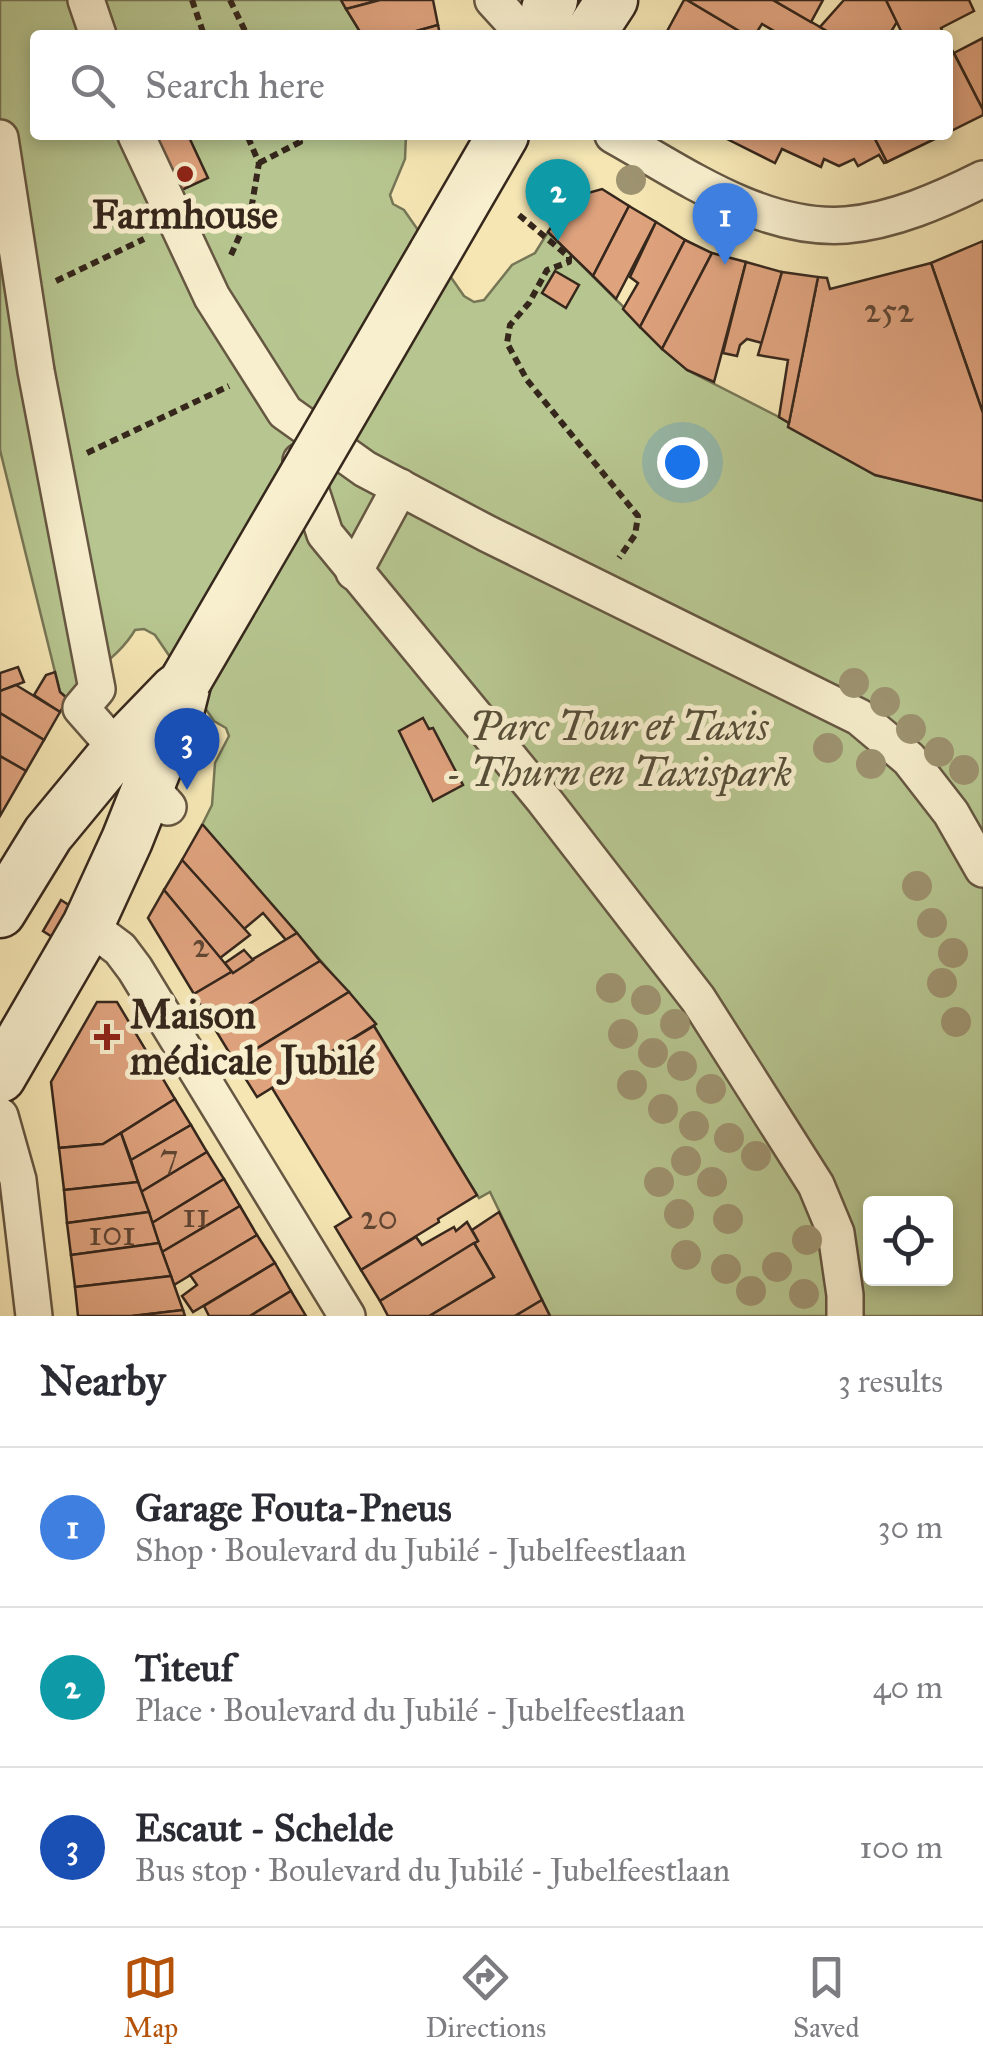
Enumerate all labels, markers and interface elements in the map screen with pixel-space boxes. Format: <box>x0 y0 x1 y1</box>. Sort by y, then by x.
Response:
search box <box>30 30 953 140</box>
icon: search <box>65 58 120 113</box>
text: Search here <box>145 62 325 108</box>
pin: 2 <box>526 158 590 241</box>
marker: Farmhouse <box>174 163 196 185</box>
pin: 1 <box>692 182 758 265</box>
place label: Farmhouse <box>92 190 278 239</box>
house number: 252 <box>864 289 915 332</box>
your location <box>657 437 708 488</box>
park label: Parc Tour et Taxis - Thurn en Taxispark <box>446 702 792 797</box>
pin: 3 <box>154 708 220 790</box>
house number: 2 <box>192 924 210 967</box>
place label: Maison médicale Jubilé <box>130 990 376 1085</box>
marker: Maison médicale Jubilé <box>94 1024 120 1050</box>
house number: 7 <box>160 1135 178 1178</box>
house number: 11 <box>182 1194 210 1237</box>
house number: 20 <box>360 1196 398 1239</box>
map controls <box>863 1196 953 1286</box>
button: locate <box>863 1196 953 1286</box>
house number: 101 <box>88 1212 136 1255</box>
text: Nearby <box>40 1355 165 1407</box>
text: 3 results <box>838 1362 943 1401</box>
text: Garage Fouta-Pneus <box>135 1485 452 1531</box>
text: 1 <box>66 1508 79 1547</box>
text: 30 m <box>878 1508 943 1547</box>
text: Shop · Boulevard du Jubilé - Jubelfeestlaan <box>135 1531 686 1570</box>
text: Titeuf <box>135 1645 234 1691</box>
text: 2 <box>65 1668 80 1707</box>
text: 40 m <box>873 1668 943 1707</box>
text: Place · Boulevard du Jubilé - Jubelfeestlaan <box>135 1691 685 1730</box>
text: Escaut - Schelde <box>135 1805 394 1851</box>
text: 3 <box>66 1828 79 1867</box>
text: 100 m <box>859 1828 943 1867</box>
text: Bus stop · Boulevard du Jubilé - Jubelfeestlaan <box>135 1851 730 1890</box>
tab: Map <box>123 1950 178 2045</box>
tab: Directions <box>425 1950 546 2045</box>
tab: Saved <box>793 1950 860 2045</box>

